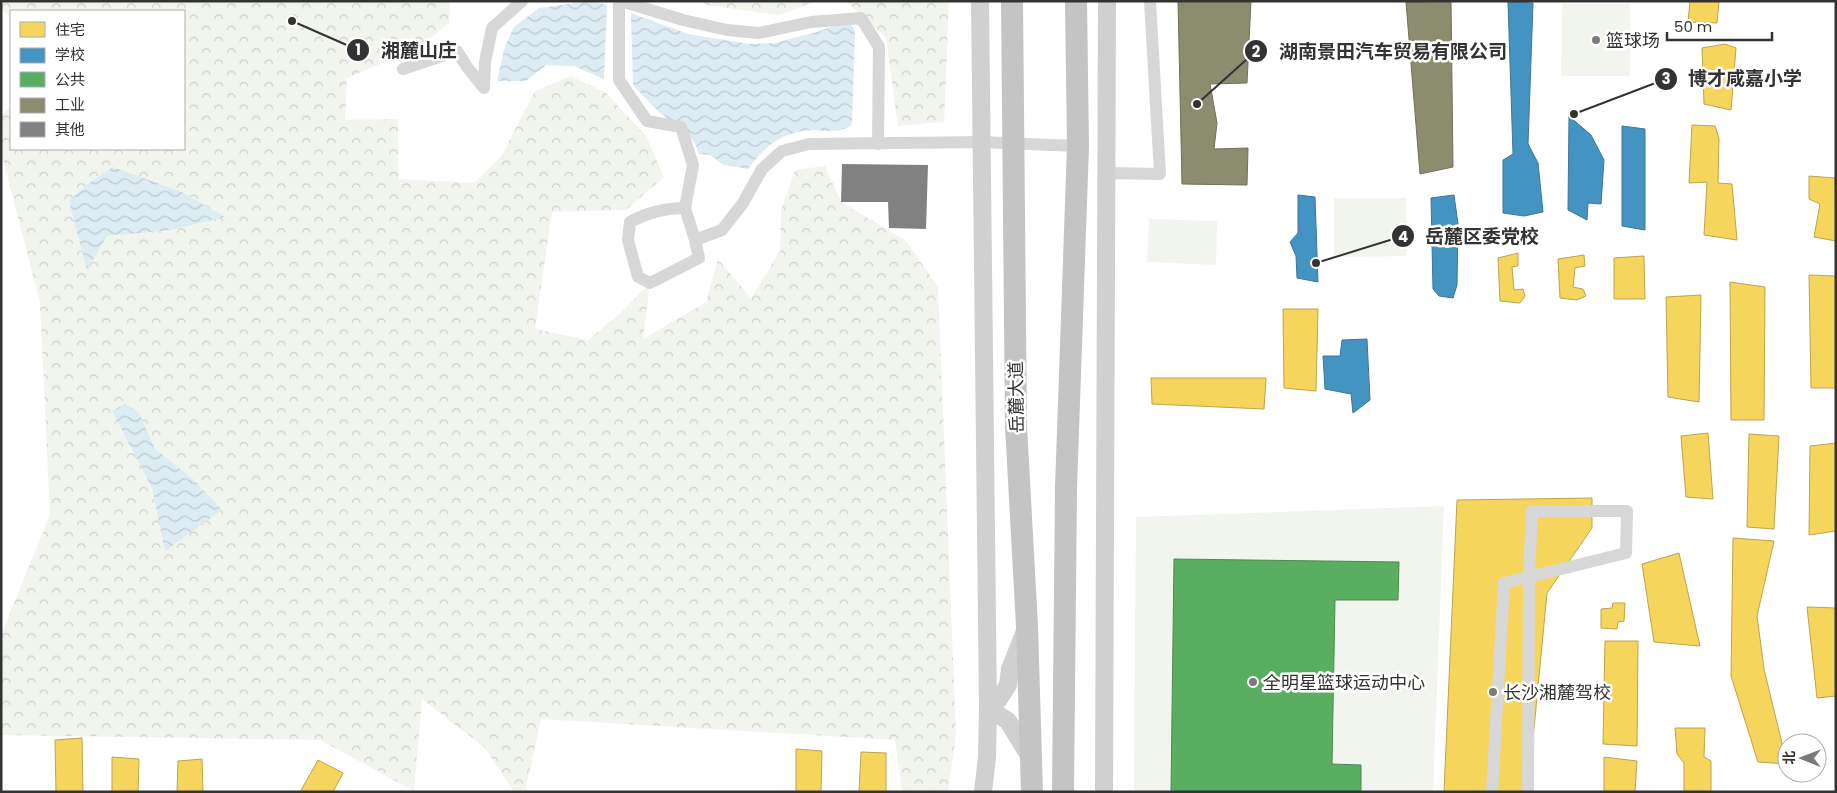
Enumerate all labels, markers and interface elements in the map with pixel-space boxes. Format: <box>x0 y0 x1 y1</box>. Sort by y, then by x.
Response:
legend <box>10 10 185 150</box>
scale bar <box>1667 10 1772 42</box>
text: 50 m <box>1674 16 1712 37</box>
text: 住宅 <box>55 19 85 40</box>
place label: 篮球场 <box>1606 28 1660 53</box>
callout: 湘麓山庄 <box>346 33 467 67</box>
callout: 湖南景田汽车贸易有限公司 <box>1244 34 1517 68</box>
marker: 篮球场 <box>1590 34 1602 46</box>
text: 湘麓山庄 <box>381 37 457 64</box>
text: 湖南景田汽车贸易有限公司 <box>1279 38 1507 65</box>
text: 1 <box>355 39 361 60</box>
text: 2 <box>1252 41 1261 62</box>
text: 学校 <box>55 44 85 65</box>
callout: 博才咸嘉小学 <box>1653 62 1812 96</box>
text: 博才咸嘉小学 <box>1688 65 1802 92</box>
text: 3 <box>1661 68 1671 89</box>
text: 公共 <box>55 69 85 90</box>
text: 工业 <box>55 94 85 115</box>
text: 其他 <box>55 119 85 140</box>
callout: 岳麓区委党校 <box>1390 219 1549 253</box>
text: 岳麓区委党校 <box>1425 223 1539 250</box>
text: 4 <box>1398 226 1408 247</box>
street label: 岳麓大道 <box>1003 361 1029 433</box>
place label: 全明星篮球运动中心 <box>1263 670 1425 695</box>
marker: 全明星篮球运动中心 <box>1247 676 1259 688</box>
place label: 长沙湘麓驾校 <box>1503 680 1611 705</box>
marker: 长沙湘麓驾校 <box>1487 686 1499 698</box>
north arrow <box>1777 733 1827 783</box>
text: 北 <box>1779 751 1799 765</box>

